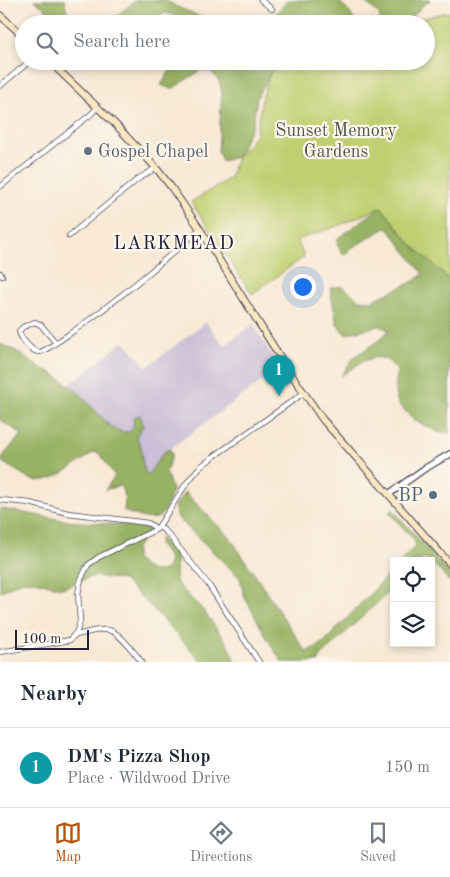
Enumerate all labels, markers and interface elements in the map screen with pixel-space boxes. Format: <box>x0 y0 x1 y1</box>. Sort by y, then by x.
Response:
search box <box>15 15 435 70</box>
icon: search <box>33 29 61 57</box>
text: Search here <box>73 33 170 52</box>
park label: Sunset Memory Gardens <box>275 122 397 161</box>
place label: Gospel Chapel <box>98 143 209 161</box>
marker: Gospel Chapel <box>82 145 94 157</box>
district label: LARKMEAD <box>113 235 235 254</box>
your location <box>290 274 316 300</box>
pin: 1 <box>263 355 295 396</box>
place label: BP <box>398 487 423 505</box>
marker: BP <box>427 489 439 501</box>
map controls <box>390 557 435 647</box>
button: locate <box>390 557 435 602</box>
button: layers <box>390 602 435 647</box>
scale bar <box>15 627 89 650</box>
text: 100 m <box>22 632 61 646</box>
text: Nearby <box>20 684 88 705</box>
text: DM's Pizza Shop <box>67 748 211 767</box>
text: 1 <box>31 760 41 776</box>
text: 150 m <box>385 760 430 776</box>
text: Place · Wildwood Drive <box>67 771 230 787</box>
tab: Map <box>54 819 82 866</box>
tab: Directions <box>190 819 252 866</box>
tab: Saved <box>360 819 396 866</box>

